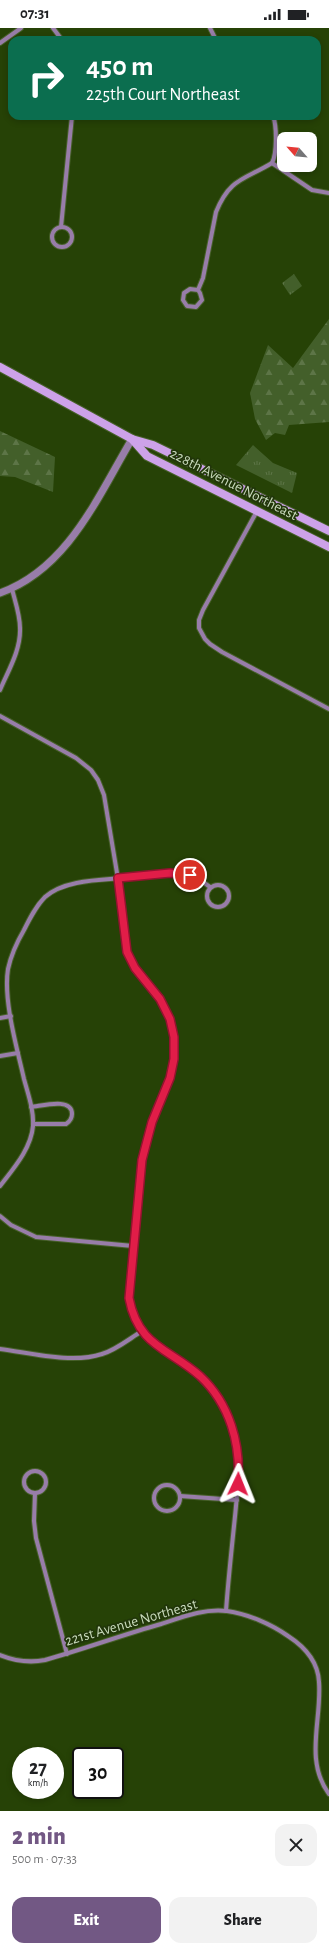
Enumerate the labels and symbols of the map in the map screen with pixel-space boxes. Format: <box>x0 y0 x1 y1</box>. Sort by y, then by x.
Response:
north arrow <box>277 132 317 172</box>
street label: 228th Avenue Northeast <box>168 446 300 523</box>
pin <box>173 858 207 892</box>
position arrow <box>217 1463 259 1505</box>
street label: 221st Avenue Northeast <box>63 1596 199 1649</box>
speed limit sign: 30 <box>72 1747 124 1799</box>

